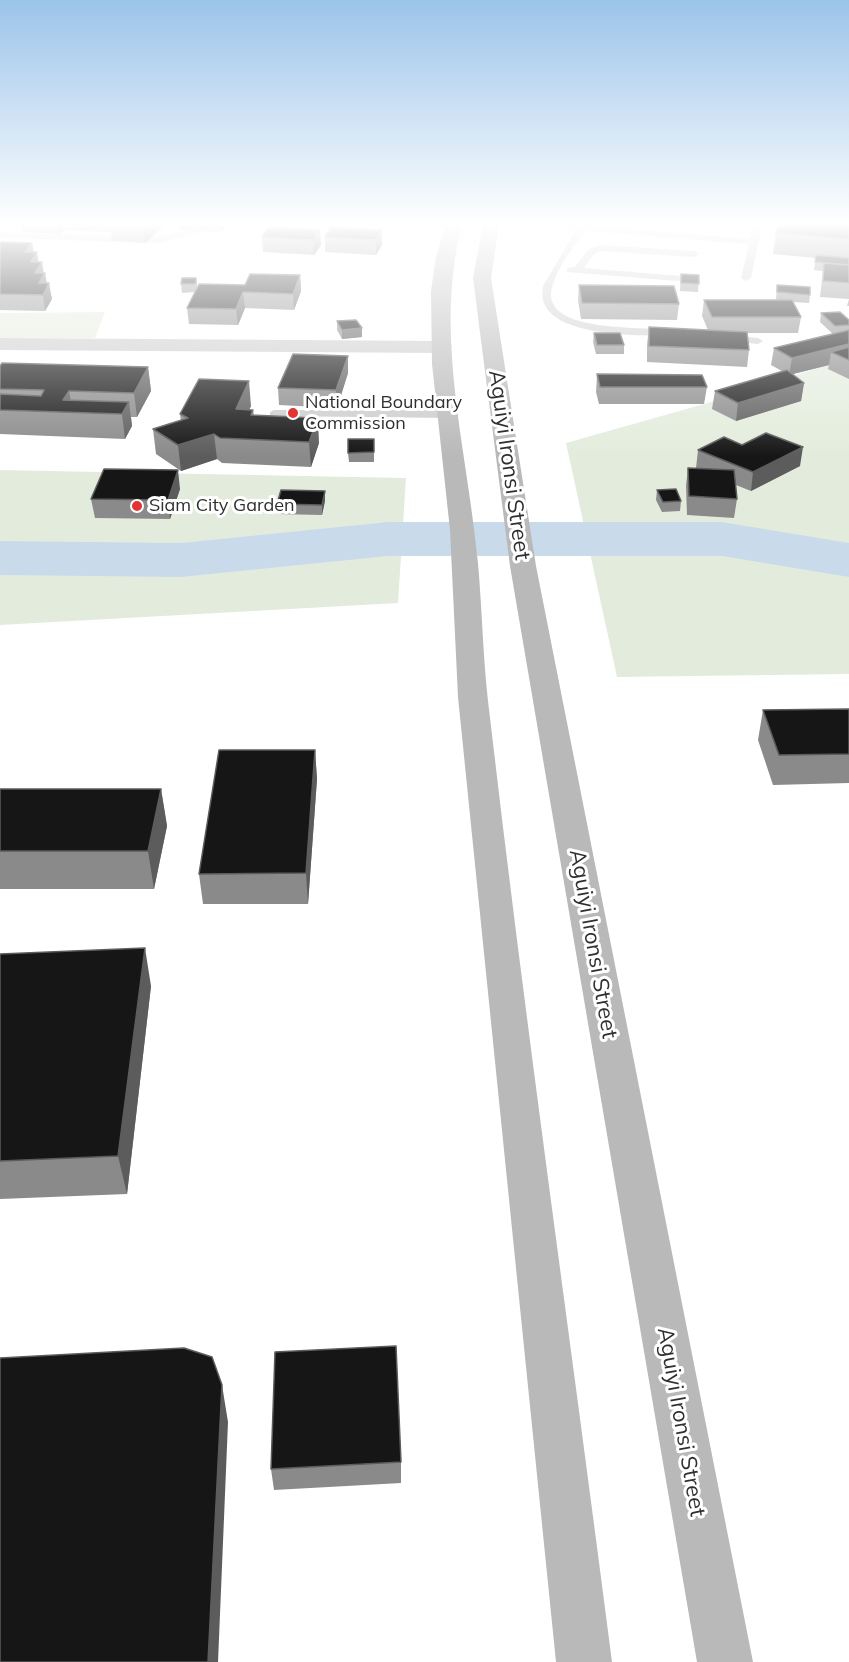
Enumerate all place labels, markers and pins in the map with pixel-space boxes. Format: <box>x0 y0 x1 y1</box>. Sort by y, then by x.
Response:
place label: National Boundary Commission <box>305 392 462 434</box>
marker: National Boundary Commission <box>286 406 300 420</box>
place label: Siam City Garden <box>149 495 295 517</box>
marker: Siam City Garden <box>130 499 144 513</box>

